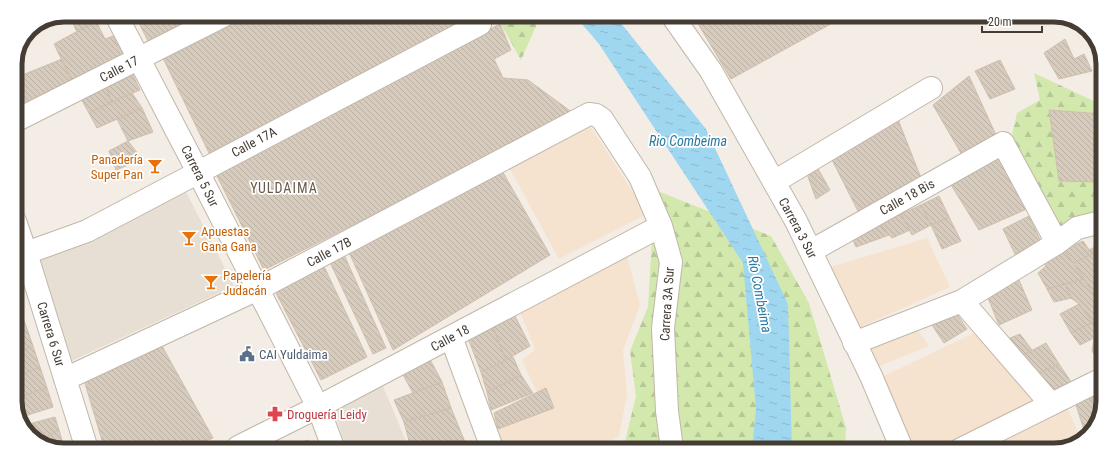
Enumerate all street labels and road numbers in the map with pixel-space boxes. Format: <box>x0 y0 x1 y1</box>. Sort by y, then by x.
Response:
street label: Calle 17 <box>97 53 141 85</box>
street label: Calle 17A <box>229 124 280 160</box>
street label: Carrera 5 Sur <box>178 143 222 209</box>
street label: Calle 18 Bis <box>877 176 937 218</box>
street label: Carrera 3 Sur <box>776 195 820 261</box>
street label: Calle 17B <box>304 234 354 270</box>
street label: Carrera 3A Sur <box>657 266 677 342</box>
street label: Carrera 6 Sur <box>34 300 68 368</box>
street label: Calle 18 <box>428 322 472 354</box>

